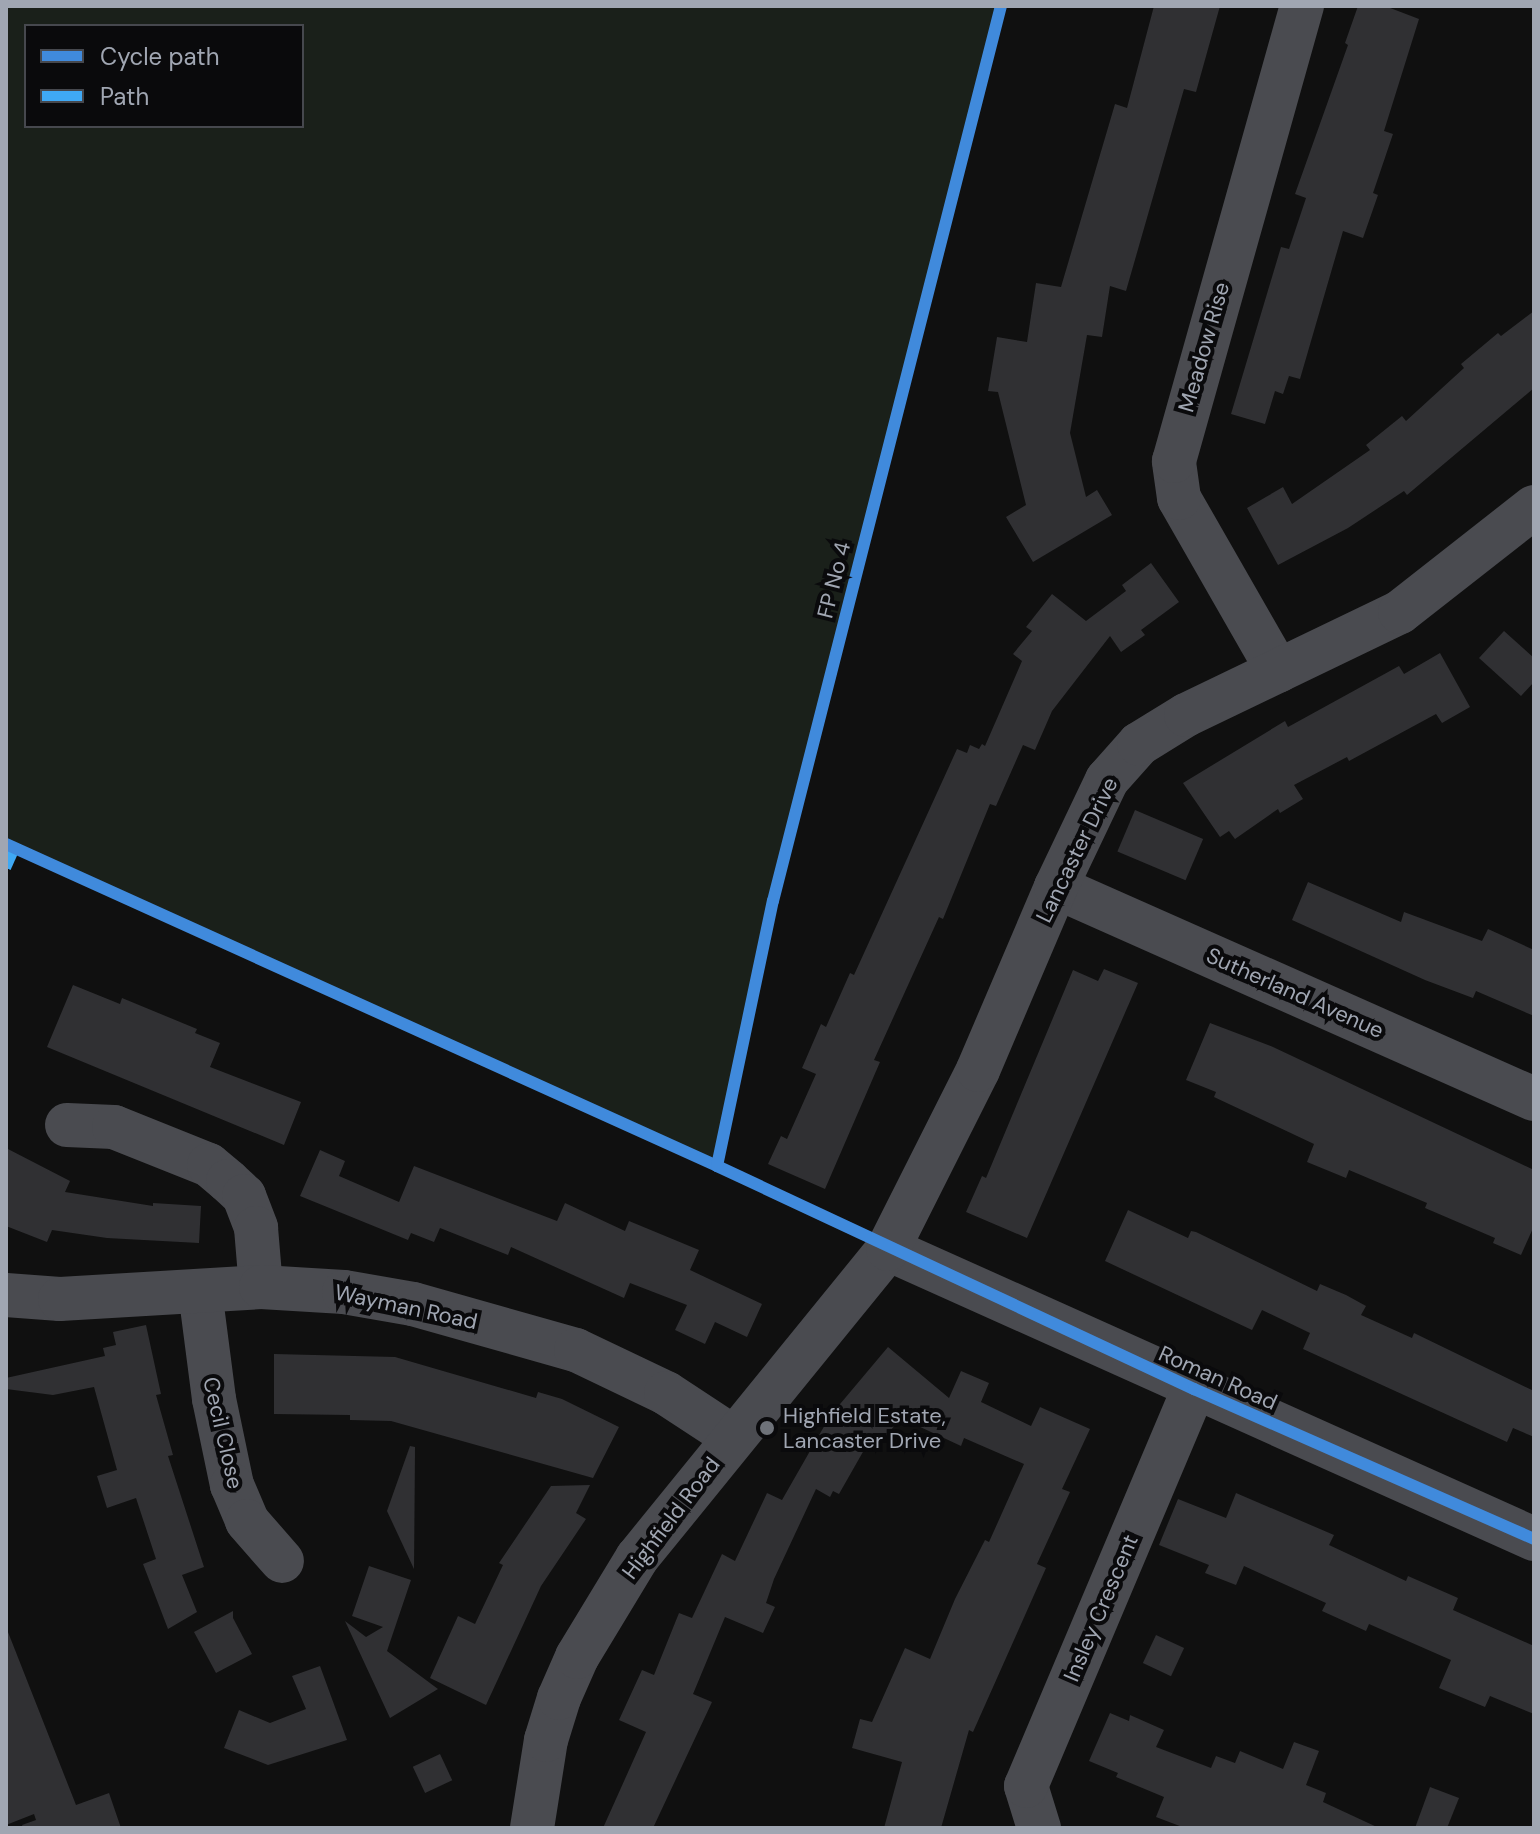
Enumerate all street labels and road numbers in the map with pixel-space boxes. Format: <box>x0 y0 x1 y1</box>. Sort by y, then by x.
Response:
street label: Meadow Rise <box>1173 279 1235 415</box>
street label: FP No 4 <box>812 539 856 621</box>
street label: Lancaster Drive <box>1030 773 1124 927</box>
street label: Sutherland Avenue <box>1202 942 1388 1044</box>
street label: Wayman Road <box>332 1279 480 1335</box>
street label: Roman Road <box>1155 1340 1281 1416</box>
street label: Cecil Close <box>197 1374 249 1492</box>
street label: Highfield Road <box>617 1452 725 1584</box>
street label: Insley Crescent <box>1058 1530 1144 1686</box>

